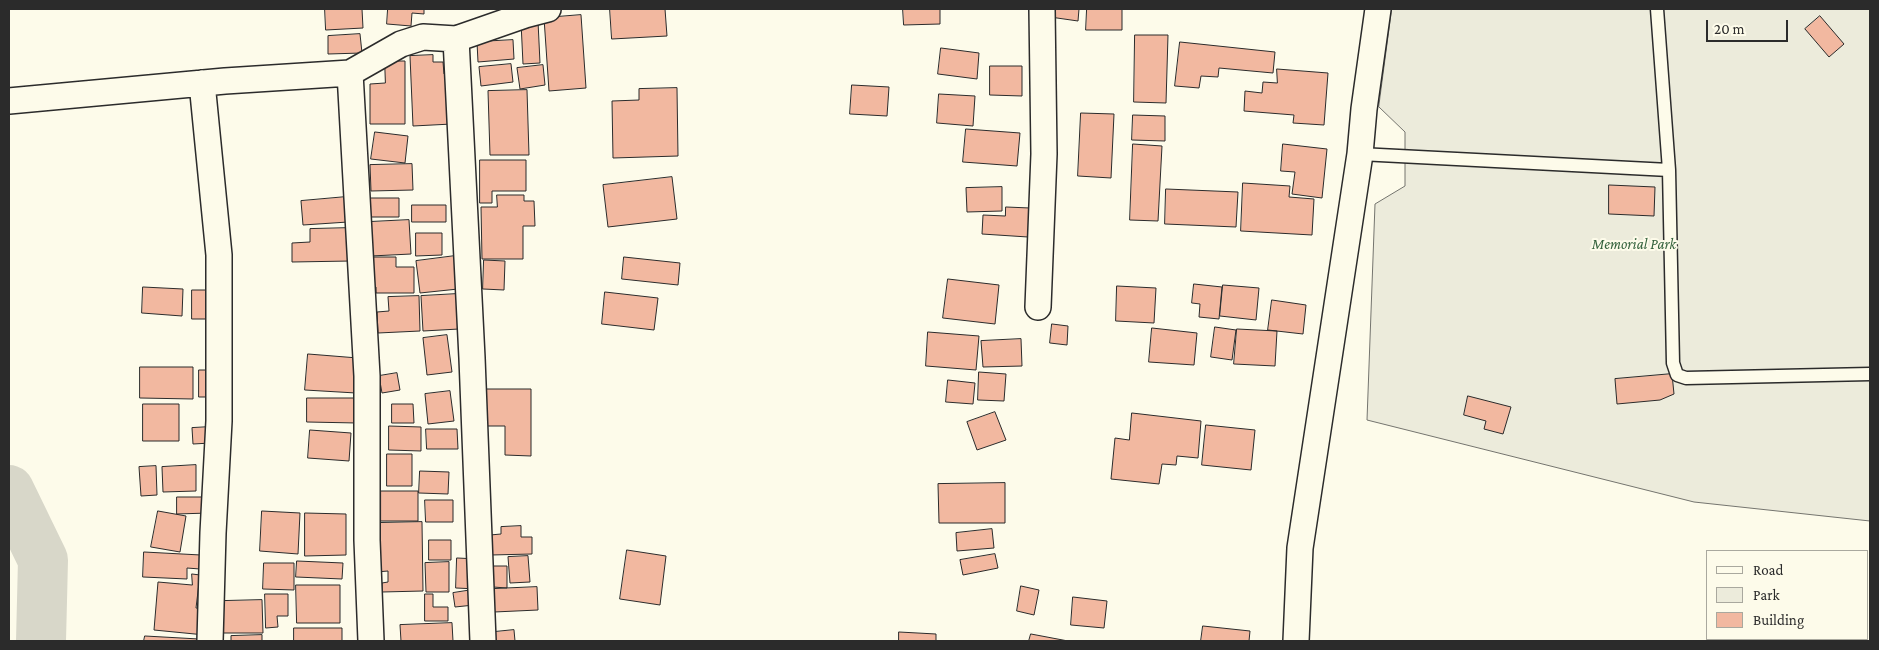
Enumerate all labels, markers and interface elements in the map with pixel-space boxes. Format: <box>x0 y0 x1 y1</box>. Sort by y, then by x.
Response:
scale bar <box>1709 10 1792 42</box>
text: 20 m <box>1714 21 1745 37</box>
park label: Memorial Park <box>1592 235 1676 253</box>
legend <box>1706 550 1869 640</box>
text: Road <box>1753 562 1783 578</box>
text: Park <box>1753 587 1780 603</box>
text: Building <box>1753 612 1804 628</box>

